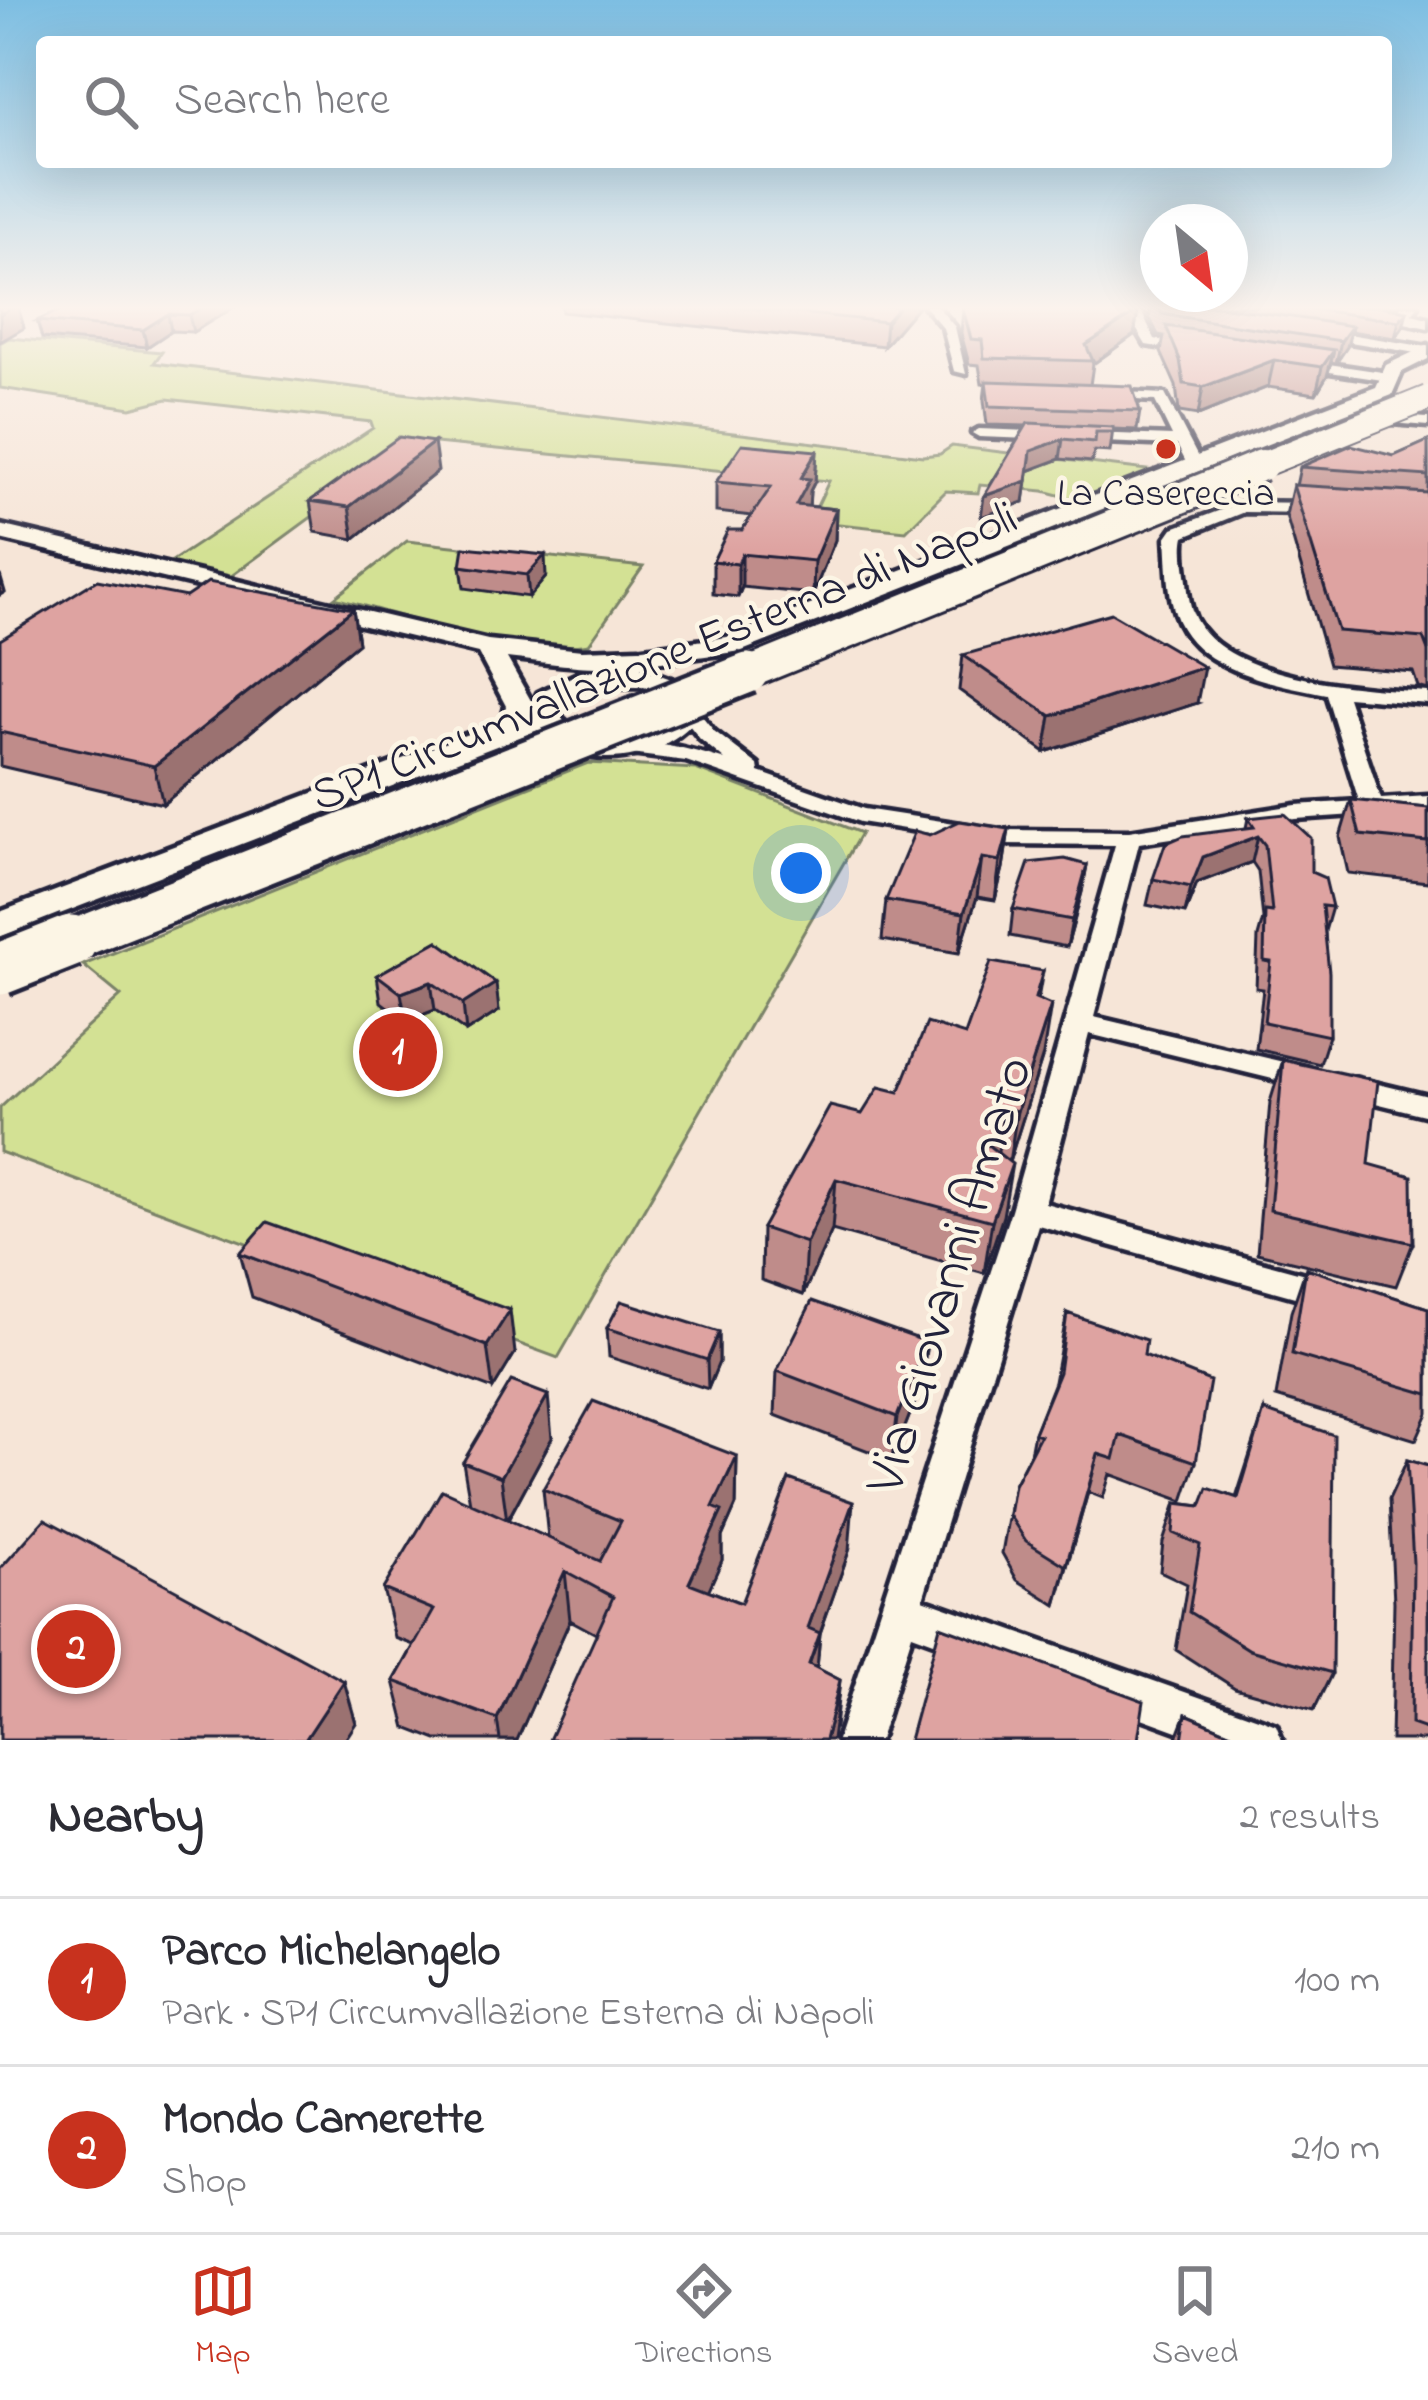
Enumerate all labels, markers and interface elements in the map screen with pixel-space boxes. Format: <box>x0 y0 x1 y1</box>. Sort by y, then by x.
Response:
search box <box>36 36 1392 168</box>
icon: search <box>78 69 144 135</box>
text: Search here <box>174 69 390 135</box>
north arrow <box>1140 204 1248 312</box>
marker: La Casereccia <box>1153 436 1179 462</box>
place label: La Casereccia <box>1057 467 1275 524</box>
street label: SP1 Circumvallazione Esterna di Napoli <box>301 485 1028 833</box>
your location <box>771 843 831 903</box>
pin: 1 <box>359 1007 437 1097</box>
street label: Via Giovanni Amato <box>846 1047 1058 1506</box>
pin: 2 <box>37 1604 115 1694</box>
text: Nearby <box>48 1781 204 1856</box>
text: 2 results <box>1240 1790 1380 1847</box>
text: Parco Michelangelo <box>162 1920 501 1986</box>
text: 1 <box>81 1953 93 2010</box>
text: 100 m <box>1294 1953 1380 2010</box>
text: Park · SP1 Circumvallazione Esterna di Napoli <box>162 1986 875 2043</box>
text: Mondo Camerette <box>162 2088 483 2154</box>
text: 2 <box>77 2121 97 2178</box>
text: 210 m <box>1291 2121 1380 2178</box>
text: Shop <box>162 2154 247 2211</box>
tab: Map <box>190 2258 256 2378</box>
tab: Directions <box>635 2258 773 2378</box>
tab: Saved <box>1152 2258 1238 2378</box>

